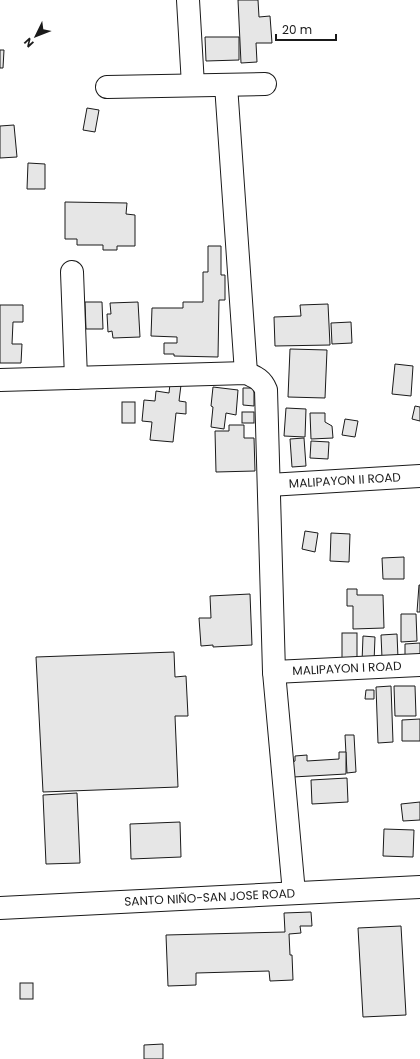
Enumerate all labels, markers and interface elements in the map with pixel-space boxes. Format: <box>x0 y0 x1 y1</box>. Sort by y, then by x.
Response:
north arrow <box>16 16 56 56</box>
scale bar <box>276 16 336 42</box>
text: 20 m <box>282 21 312 38</box>
text: N <box>20 34 37 51</box>
street label: MALIPAYON II ROAD <box>288 468 401 492</box>
street label: MALIPAYON I ROAD <box>292 657 402 679</box>
street label: SANTO NIÑO-SAN JOSE ROAD <box>124 884 296 910</box>

